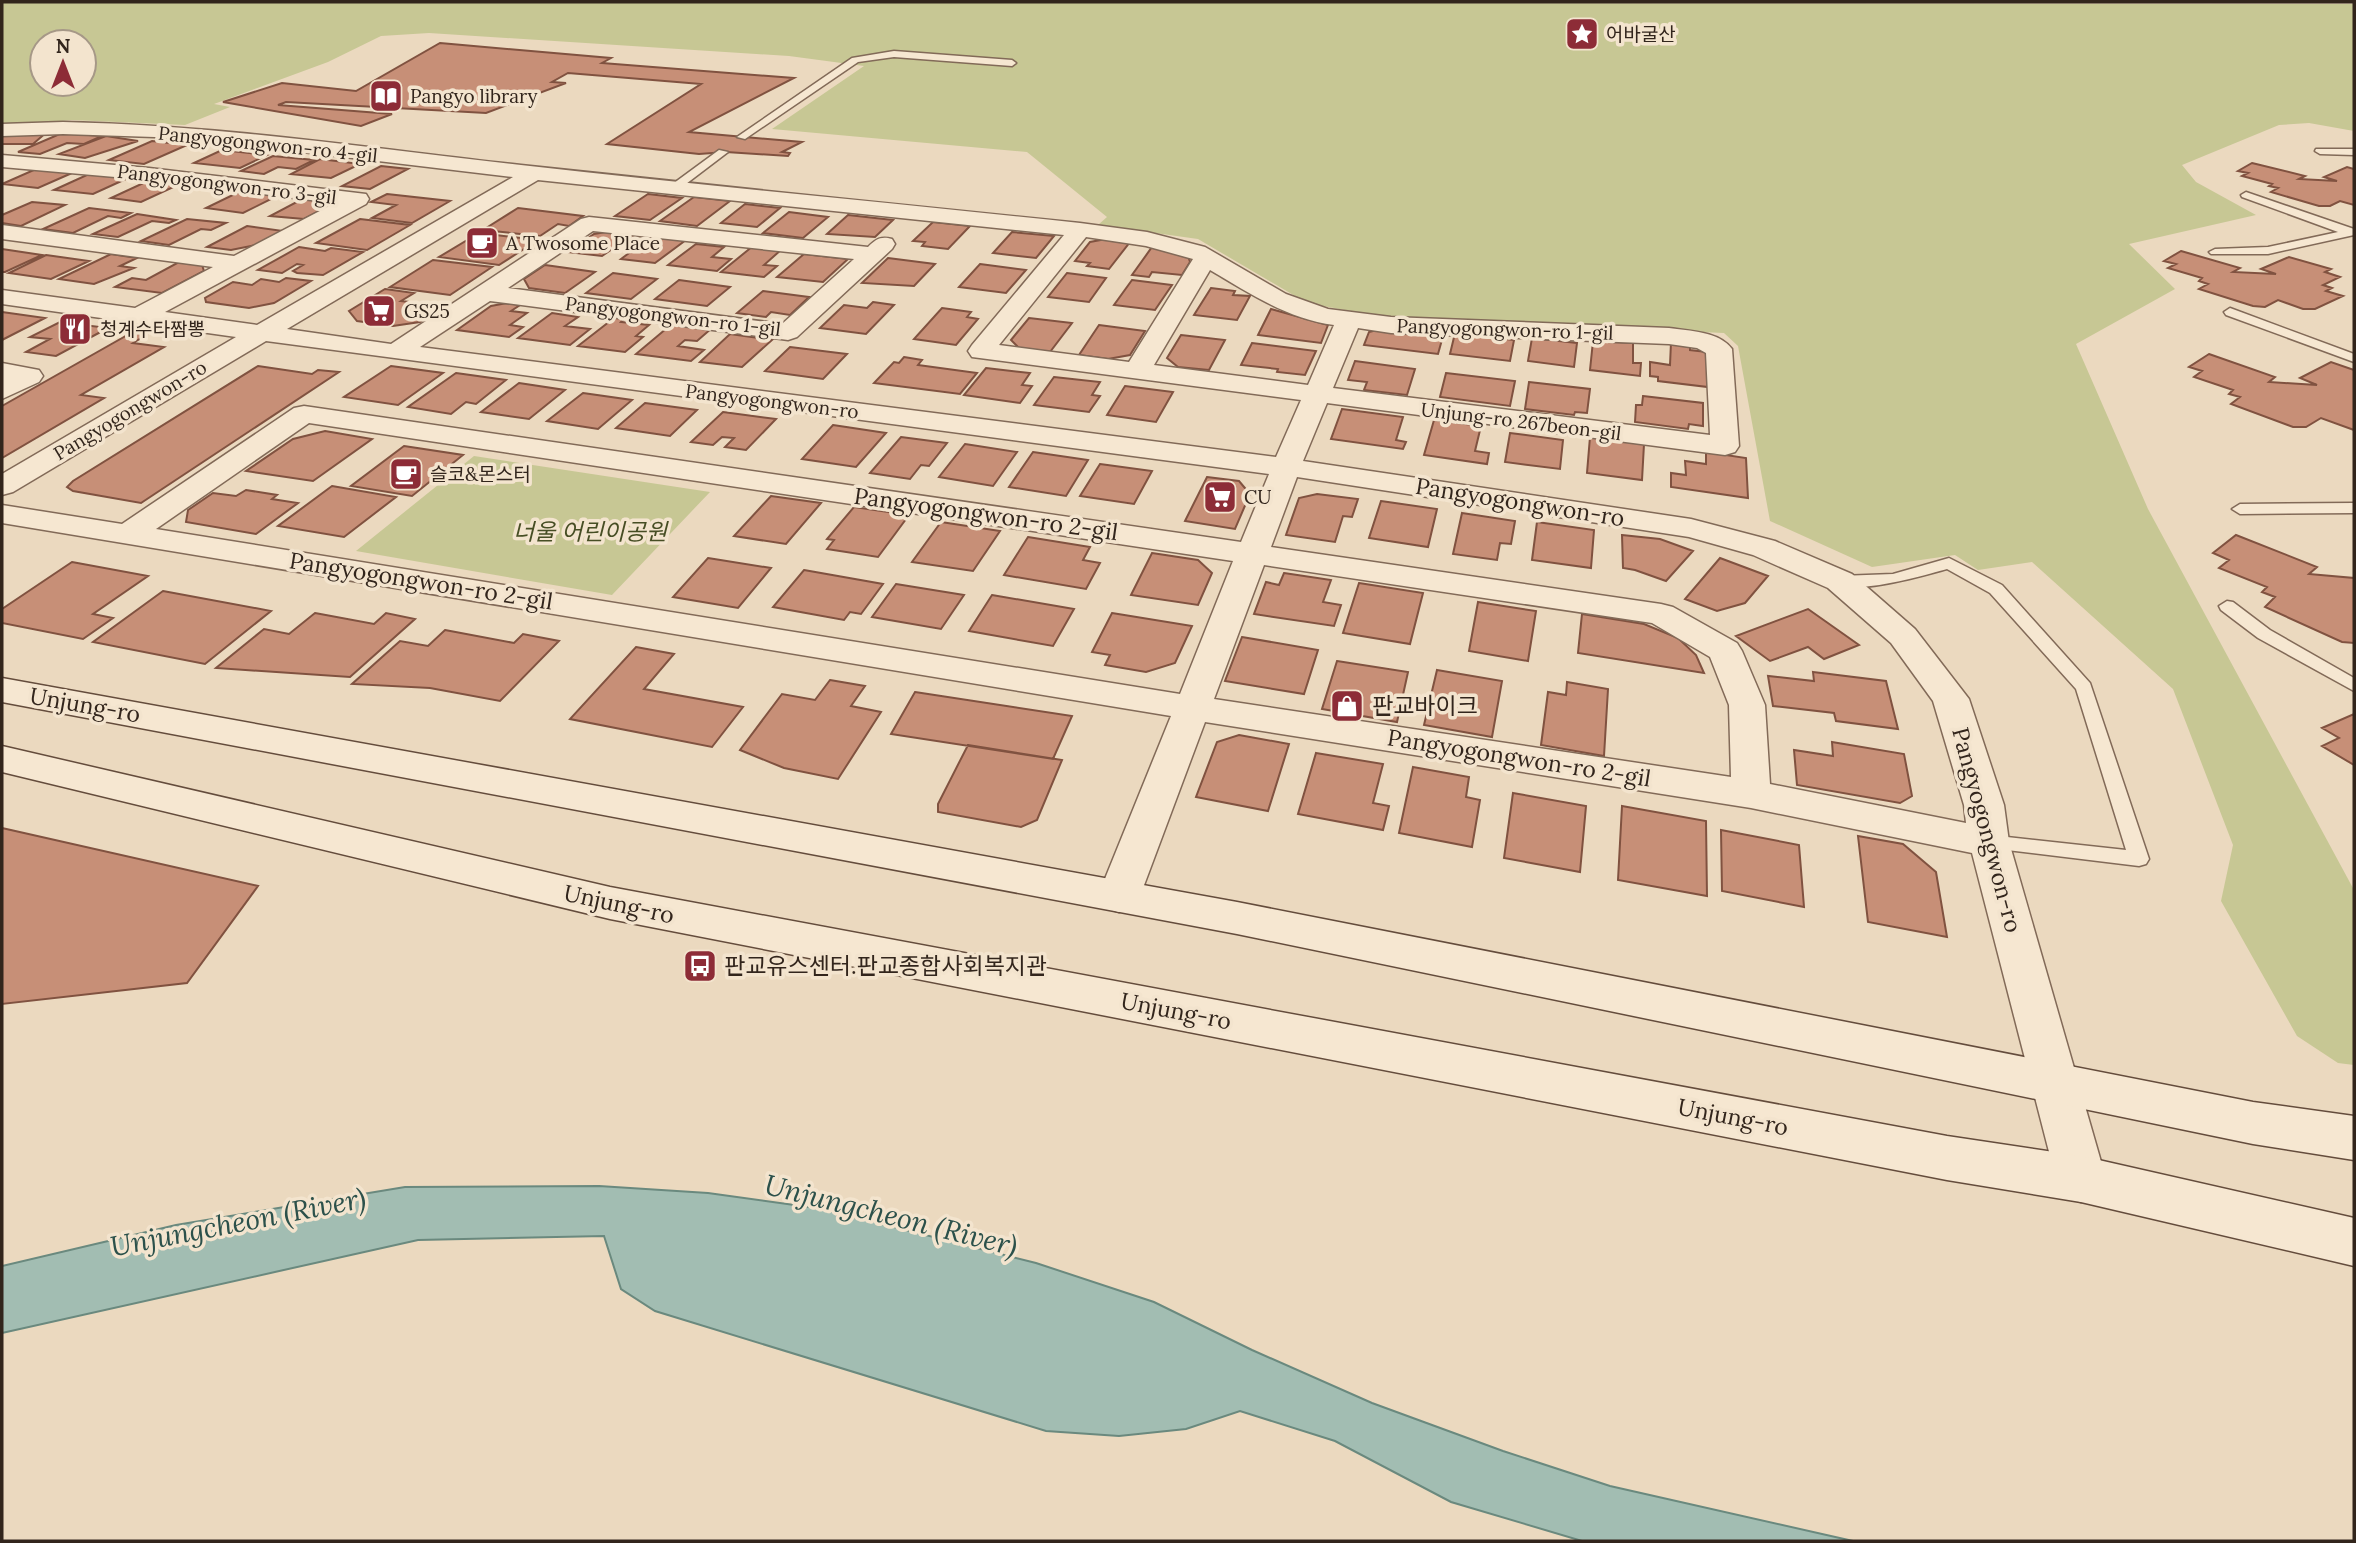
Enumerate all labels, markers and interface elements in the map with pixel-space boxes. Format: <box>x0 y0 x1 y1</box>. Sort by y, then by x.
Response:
place icon: 어바굴산 <box>1563 15 1601 53</box>
place label: 어바굴산 <box>1606 22 1676 46</box>
north arrow <box>28 28 98 98</box>
text: N <box>56 34 71 58</box>
library icon: Pangyo library <box>367 77 405 115</box>
place label: Pangyo library <box>410 84 538 108</box>
street label: Pangyogongwon-ro 4-gil <box>157 121 379 167</box>
street label: Pangyogongwon-ro 3-gil <box>116 159 338 209</box>
cafe icon: A Twosome Place <box>463 224 501 262</box>
place label: A Twosome Place <box>505 231 660 255</box>
street label: Pangyogongwon-ro 1-gil <box>564 291 782 341</box>
supermarket icon: GS25 <box>360 292 398 330</box>
place label: GS25 <box>404 299 450 323</box>
restaurant icon: 청계수타짬뽕 <box>56 310 94 348</box>
street label: Pangyogongwon-ro 1-gil <box>1396 313 1614 345</box>
place label: 청계수타짬뽕 <box>100 317 205 341</box>
street label: Pangyogongwon-ro <box>49 355 211 465</box>
street label: Pangyogongwon-ro <box>684 378 860 424</box>
street label: Unjung-ro 267beon-gil <box>1419 397 1623 445</box>
cafe icon: 슬코&몬스터 <box>387 455 425 493</box>
place label: 슬코&몬스터 <box>430 462 531 486</box>
street label: Pangyogongwon-ro <box>1414 471 1627 532</box>
supermarket icon: CU <box>1201 478 1239 516</box>
street label: Pangyogongwon-ro 2-gil <box>852 481 1120 546</box>
place label: CU <box>1244 485 1272 509</box>
park label: 너울 어린이공원 <box>513 517 669 546</box>
street label: Pangyogongwon-ro 2-gil <box>287 545 555 616</box>
street label: Unjung-ro <box>27 680 143 729</box>
shop icon: 판교바이크 <box>1328 687 1366 725</box>
place label: 판교바이크 <box>1372 691 1478 720</box>
street label: Pangyogongwon-ro 2-gil <box>1385 722 1653 793</box>
street label: Pangyogongwon-ro <box>1946 724 2029 936</box>
street label: Unjung-ro <box>561 878 677 929</box>
bus stop icon: 판교유스센터.판교종합사회복지관 <box>681 947 719 985</box>
place label: 판교유스센터.판교종합사회복지관 <box>724 951 1047 980</box>
street label: Unjung-ro <box>1118 986 1234 1035</box>
street label: Unjung-ro <box>1675 1092 1791 1141</box>
water label: Unjungcheon (River) <box>761 1166 1021 1264</box>
water label: Unjungcheon (River) <box>107 1180 369 1264</box>

